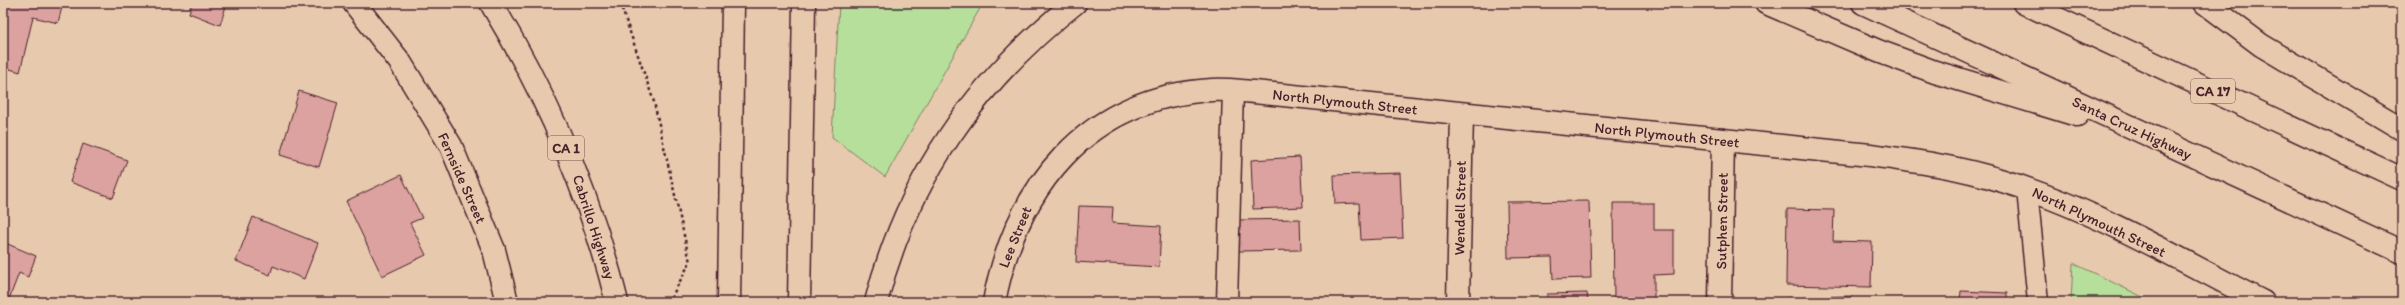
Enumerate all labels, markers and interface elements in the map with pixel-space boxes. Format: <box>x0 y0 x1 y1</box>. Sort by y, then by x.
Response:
road number: CA 17 <box>2191 79 2235 103</box>
street label: North Plymouth Street <box>1272 85 1419 119</box>
street label: Santa Cruz Highway <box>2069 92 2195 164</box>
street label: North Plymouth Street <box>1594 118 1741 152</box>
street label: Fernside Street <box>434 130 490 227</box>
road number: CA 1 <box>548 136 584 160</box>
street label: Wendell Street <box>1450 160 1470 256</box>
street label: Sutphen Street <box>1712 172 1732 270</box>
street label: Cabrillo Highway <box>569 173 619 281</box>
street label: North Plymouth Street <box>2029 183 2169 261</box>
street label: Lee Street <box>994 203 1036 270</box>

